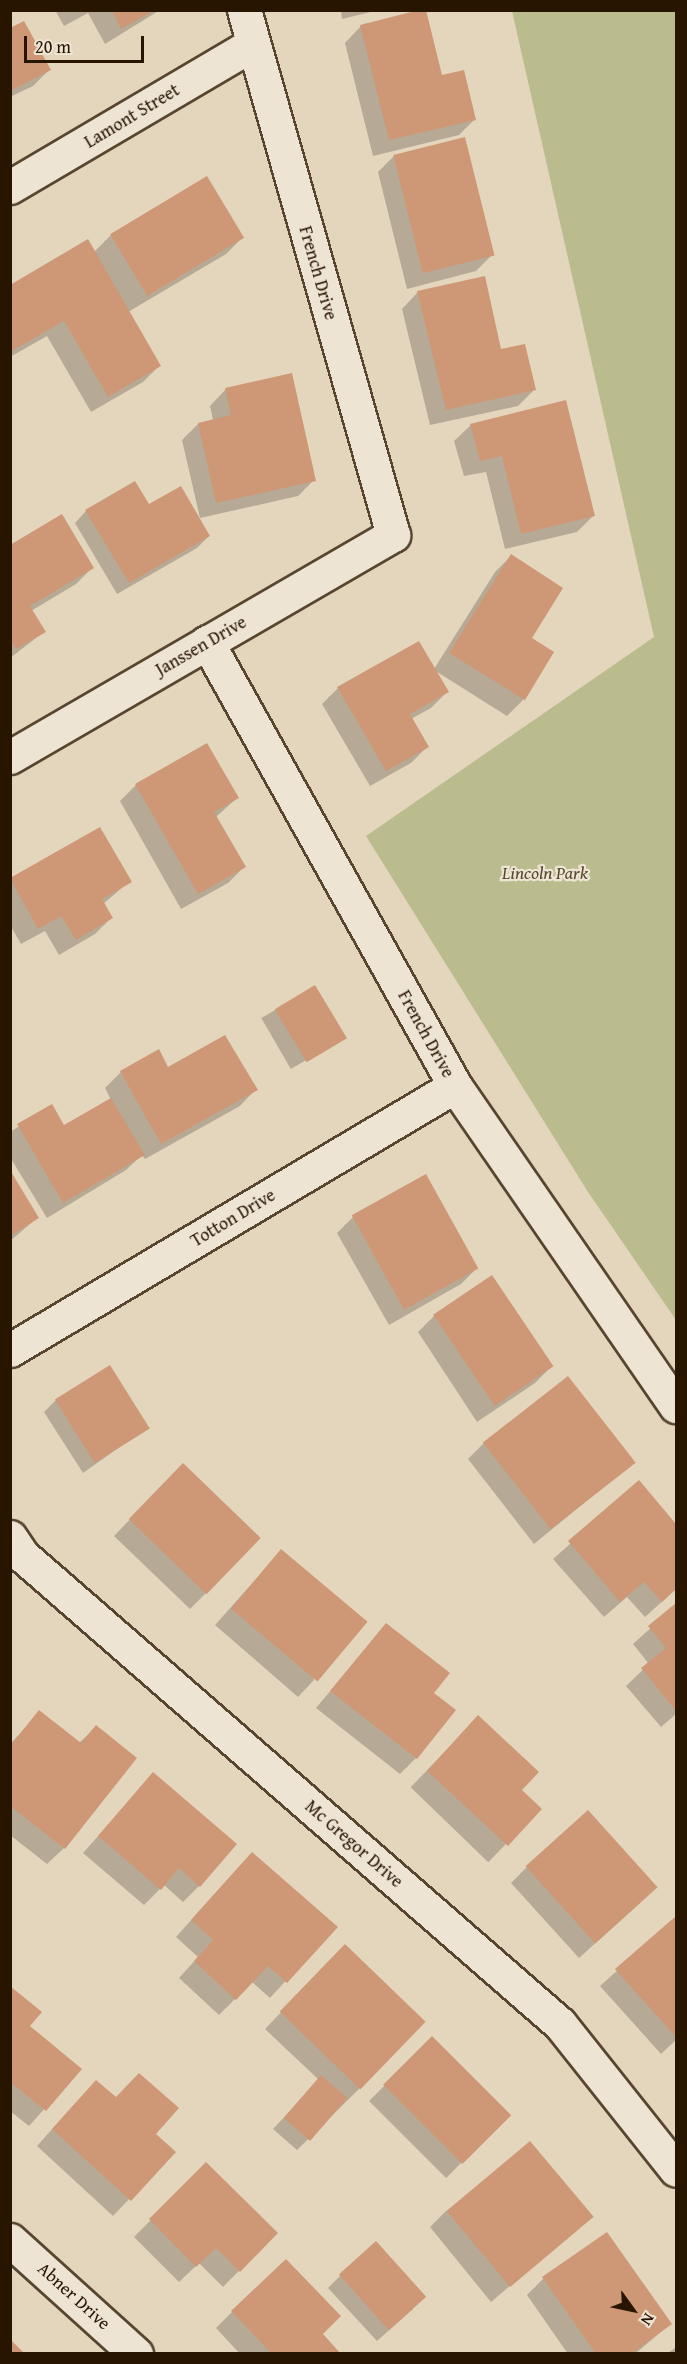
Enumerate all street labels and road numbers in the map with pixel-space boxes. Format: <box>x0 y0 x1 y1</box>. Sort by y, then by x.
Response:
street label: Lamont Street <box>81 79 183 153</box>
street label: French Drive <box>294 224 342 322</box>
street label: Janssen Drive <box>152 611 250 681</box>
street label: French Drive <box>393 987 459 1081</box>
street label: Totton Drive <box>187 1184 279 1252</box>
street label: Mc Gregor Drive <box>301 1796 407 1892</box>
street label: Abner Drive <box>33 2258 115 2334</box>

